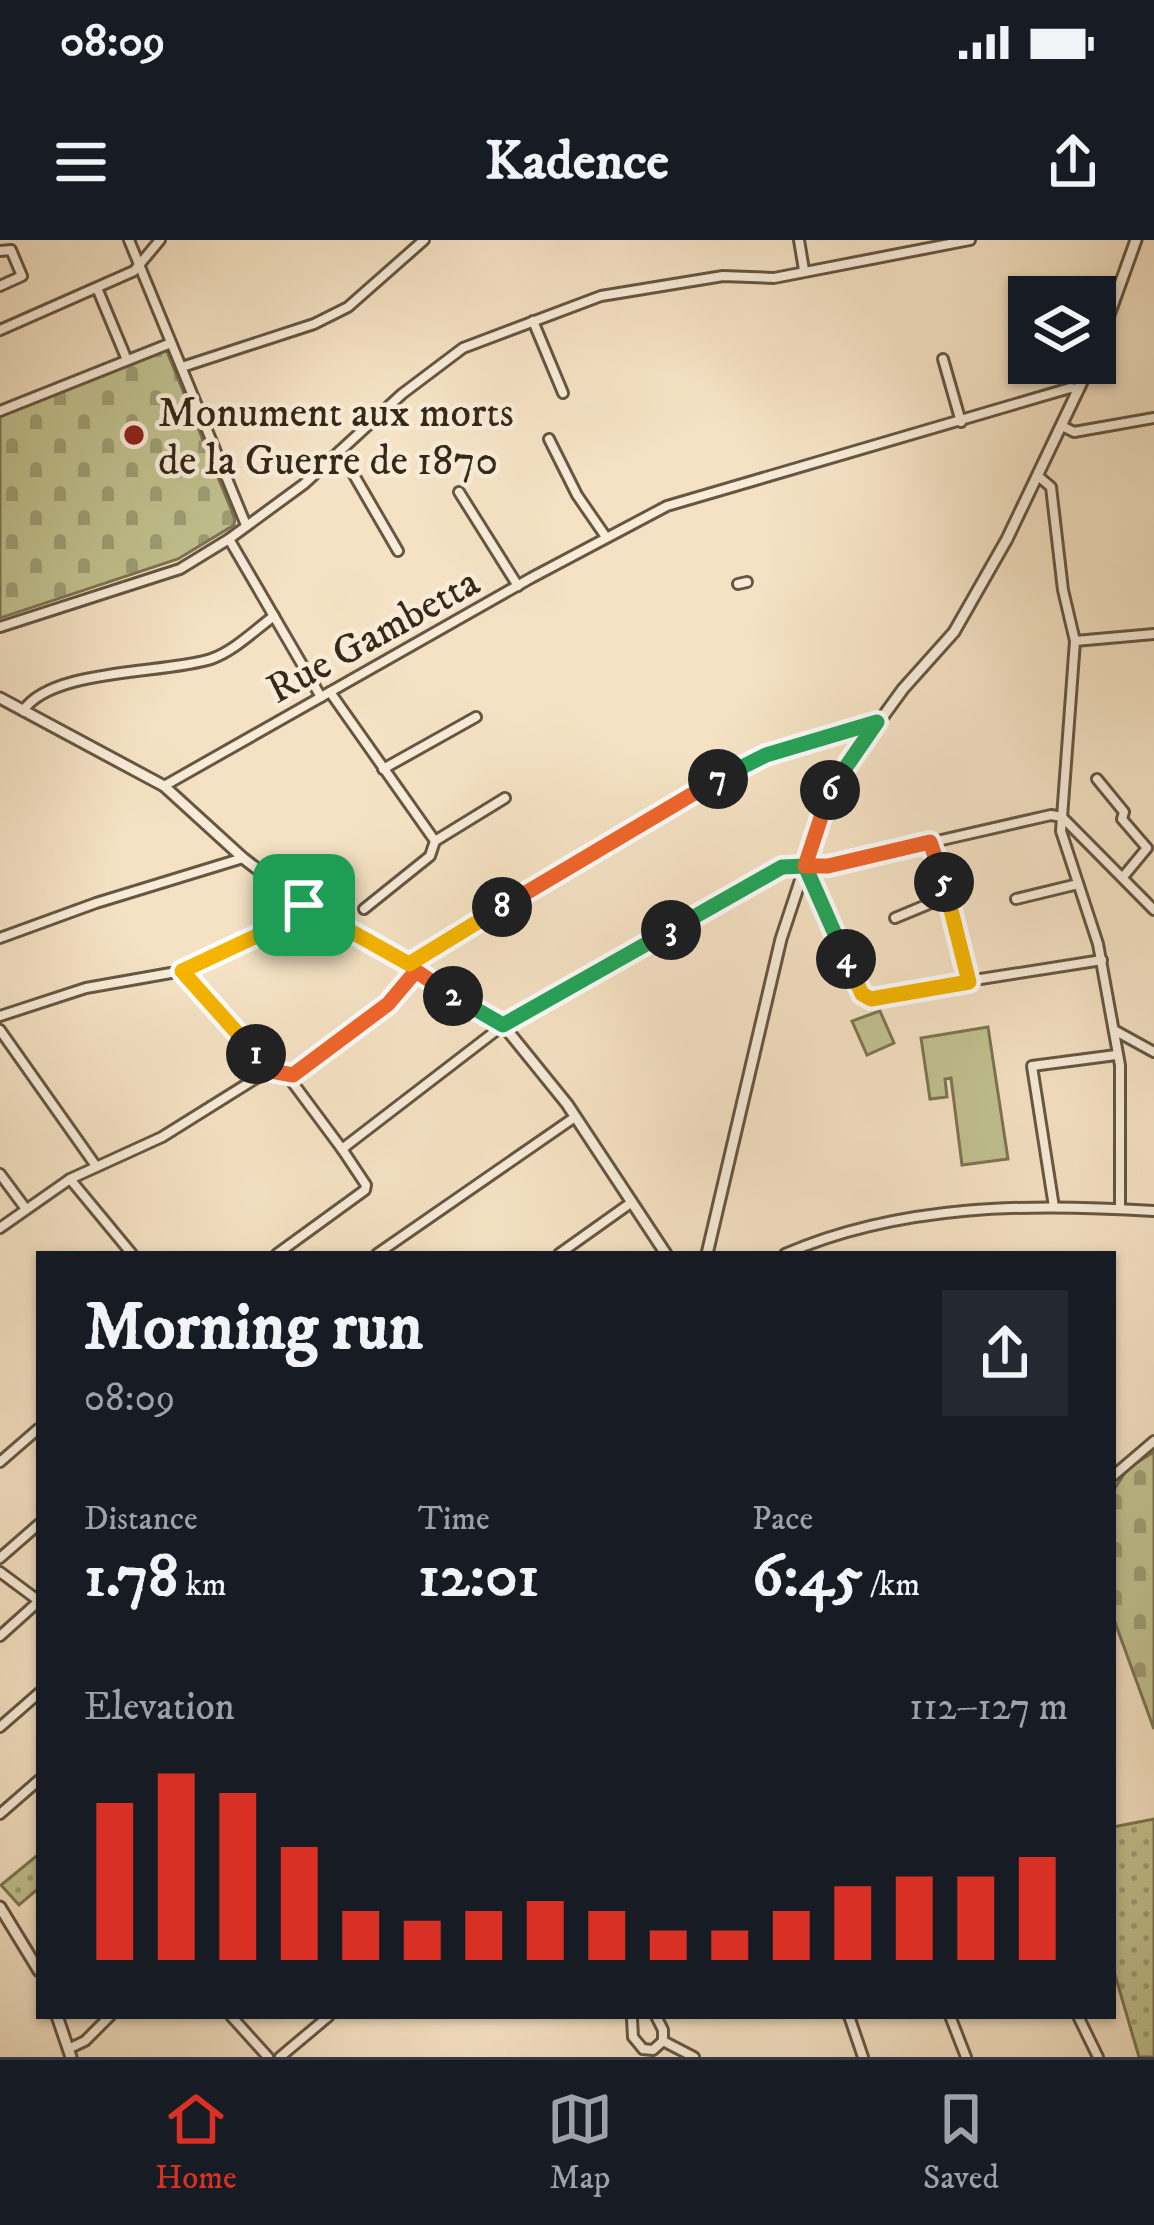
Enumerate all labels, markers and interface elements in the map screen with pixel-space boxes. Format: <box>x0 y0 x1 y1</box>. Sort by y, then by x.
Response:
text: 08:09 <box>60 14 165 70</box>
icon: menu <box>48 129 114 195</box>
text: Kadence <box>485 129 669 196</box>
icon: share <box>1040 129 1106 195</box>
map controls <box>1008 276 1116 384</box>
button: layers <box>1008 276 1116 384</box>
place label: Monument aux morts de la Guerre de 1870 <box>158 388 514 488</box>
marker: Monument aux morts de la Guerre de 1870 <box>121 422 147 448</box>
street label: Rue Gambetta <box>258 557 489 716</box>
pin: 7 <box>688 749 748 809</box>
text: 7 <box>709 758 727 799</box>
pin: 6 <box>800 760 860 820</box>
text: 6 <box>821 769 839 810</box>
pin: 5 <box>914 852 974 912</box>
pin <box>253 854 355 956</box>
text: 5 <box>936 861 952 902</box>
icon: arrive <box>271 872 337 938</box>
pin: 8 <box>472 877 532 937</box>
text: 8 <box>494 886 510 927</box>
pin: 3 <box>641 900 701 960</box>
text: 3 <box>665 909 677 950</box>
pin: 4 <box>816 929 876 989</box>
text: 4 <box>837 938 856 979</box>
pin: 2 <box>423 966 483 1026</box>
text: 2 <box>445 975 461 1016</box>
pin: 1 <box>226 1024 286 1084</box>
text: 1 <box>250 1033 262 1074</box>
text: Morning run <box>84 1288 423 1370</box>
button: share <box>942 1290 1068 1416</box>
text: 08:09 <box>84 1374 175 1423</box>
text: Distance <box>84 1499 198 1540</box>
text: Time <box>418 1499 490 1540</box>
text: Pace <box>752 1499 813 1540</box>
text: 1.78 <box>84 1540 178 1615</box>
text: 12:01 <box>418 1540 539 1615</box>
text: 6:45 <box>752 1540 863 1615</box>
text: km <box>178 1565 227 1606</box>
text: /km <box>863 1565 920 1606</box>
text: Elevation <box>84 1683 235 1732</box>
text: 112–127 m <box>909 1683 1068 1732</box>
tab: Home <box>155 2086 237 2199</box>
tab: Map <box>547 2086 613 2199</box>
tab: Saved <box>923 2086 999 2199</box>

